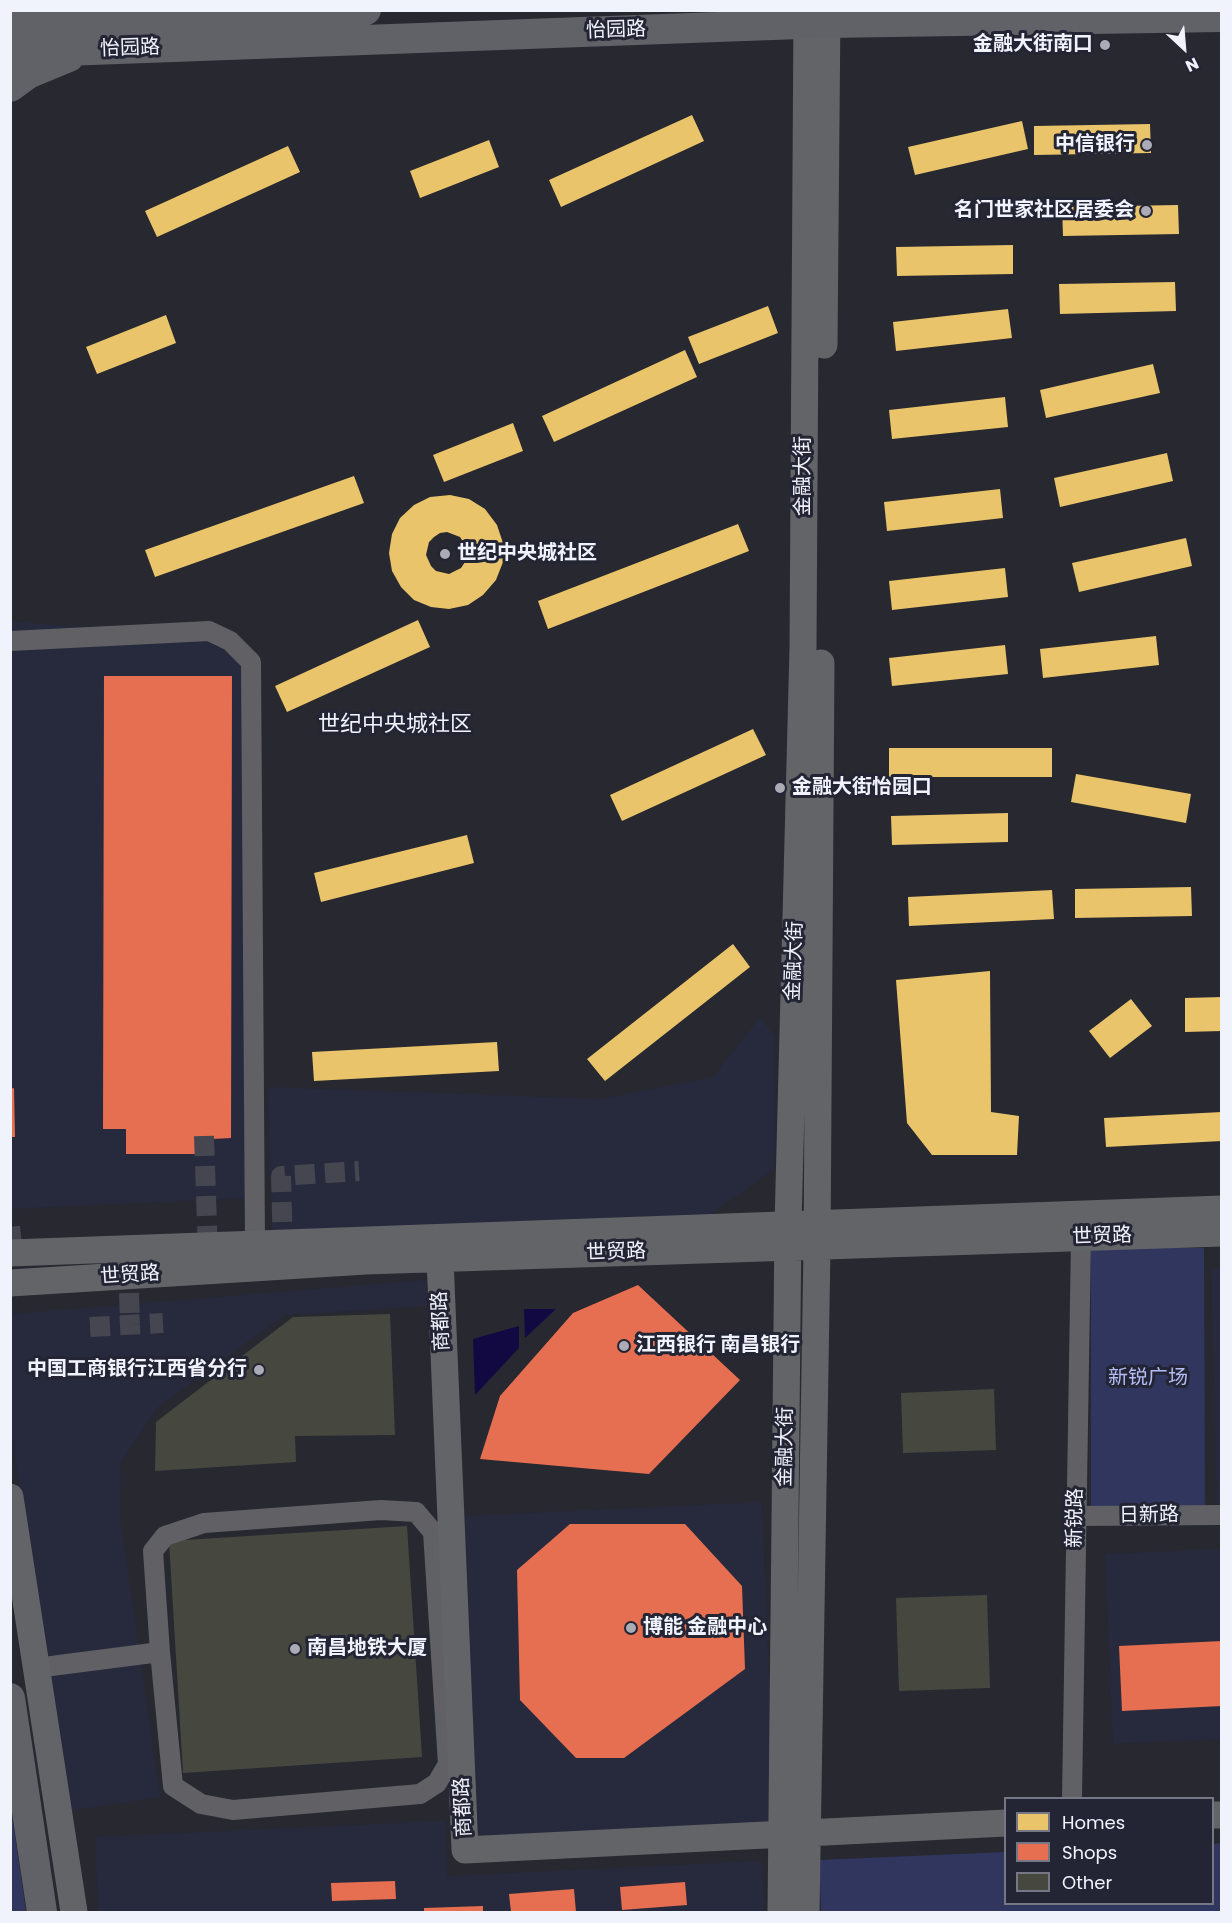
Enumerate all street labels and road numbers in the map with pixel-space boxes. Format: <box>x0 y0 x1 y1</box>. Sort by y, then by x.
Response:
street label: 怡园路 <box>586 18 646 44</box>
street label: 怡园路 <box>100 36 160 62</box>
street label: 金融大街 <box>792 436 816 516</box>
street label: 金融大街 <box>782 921 808 1001</box>
street label: 世贸路 <box>1072 1224 1132 1250</box>
street label: 世贸路 <box>586 1240 646 1266</box>
street label: 世贸路 <box>99 1262 161 1290</box>
street label: 商都路 <box>428 1290 456 1352</box>
street label: 金融大街 <box>773 1407 799 1487</box>
street label: 新锐路 <box>1063 1488 1089 1548</box>
street label: 日新路 <box>1119 1503 1179 1529</box>
street label: 商都路 <box>450 1776 478 1838</box>

